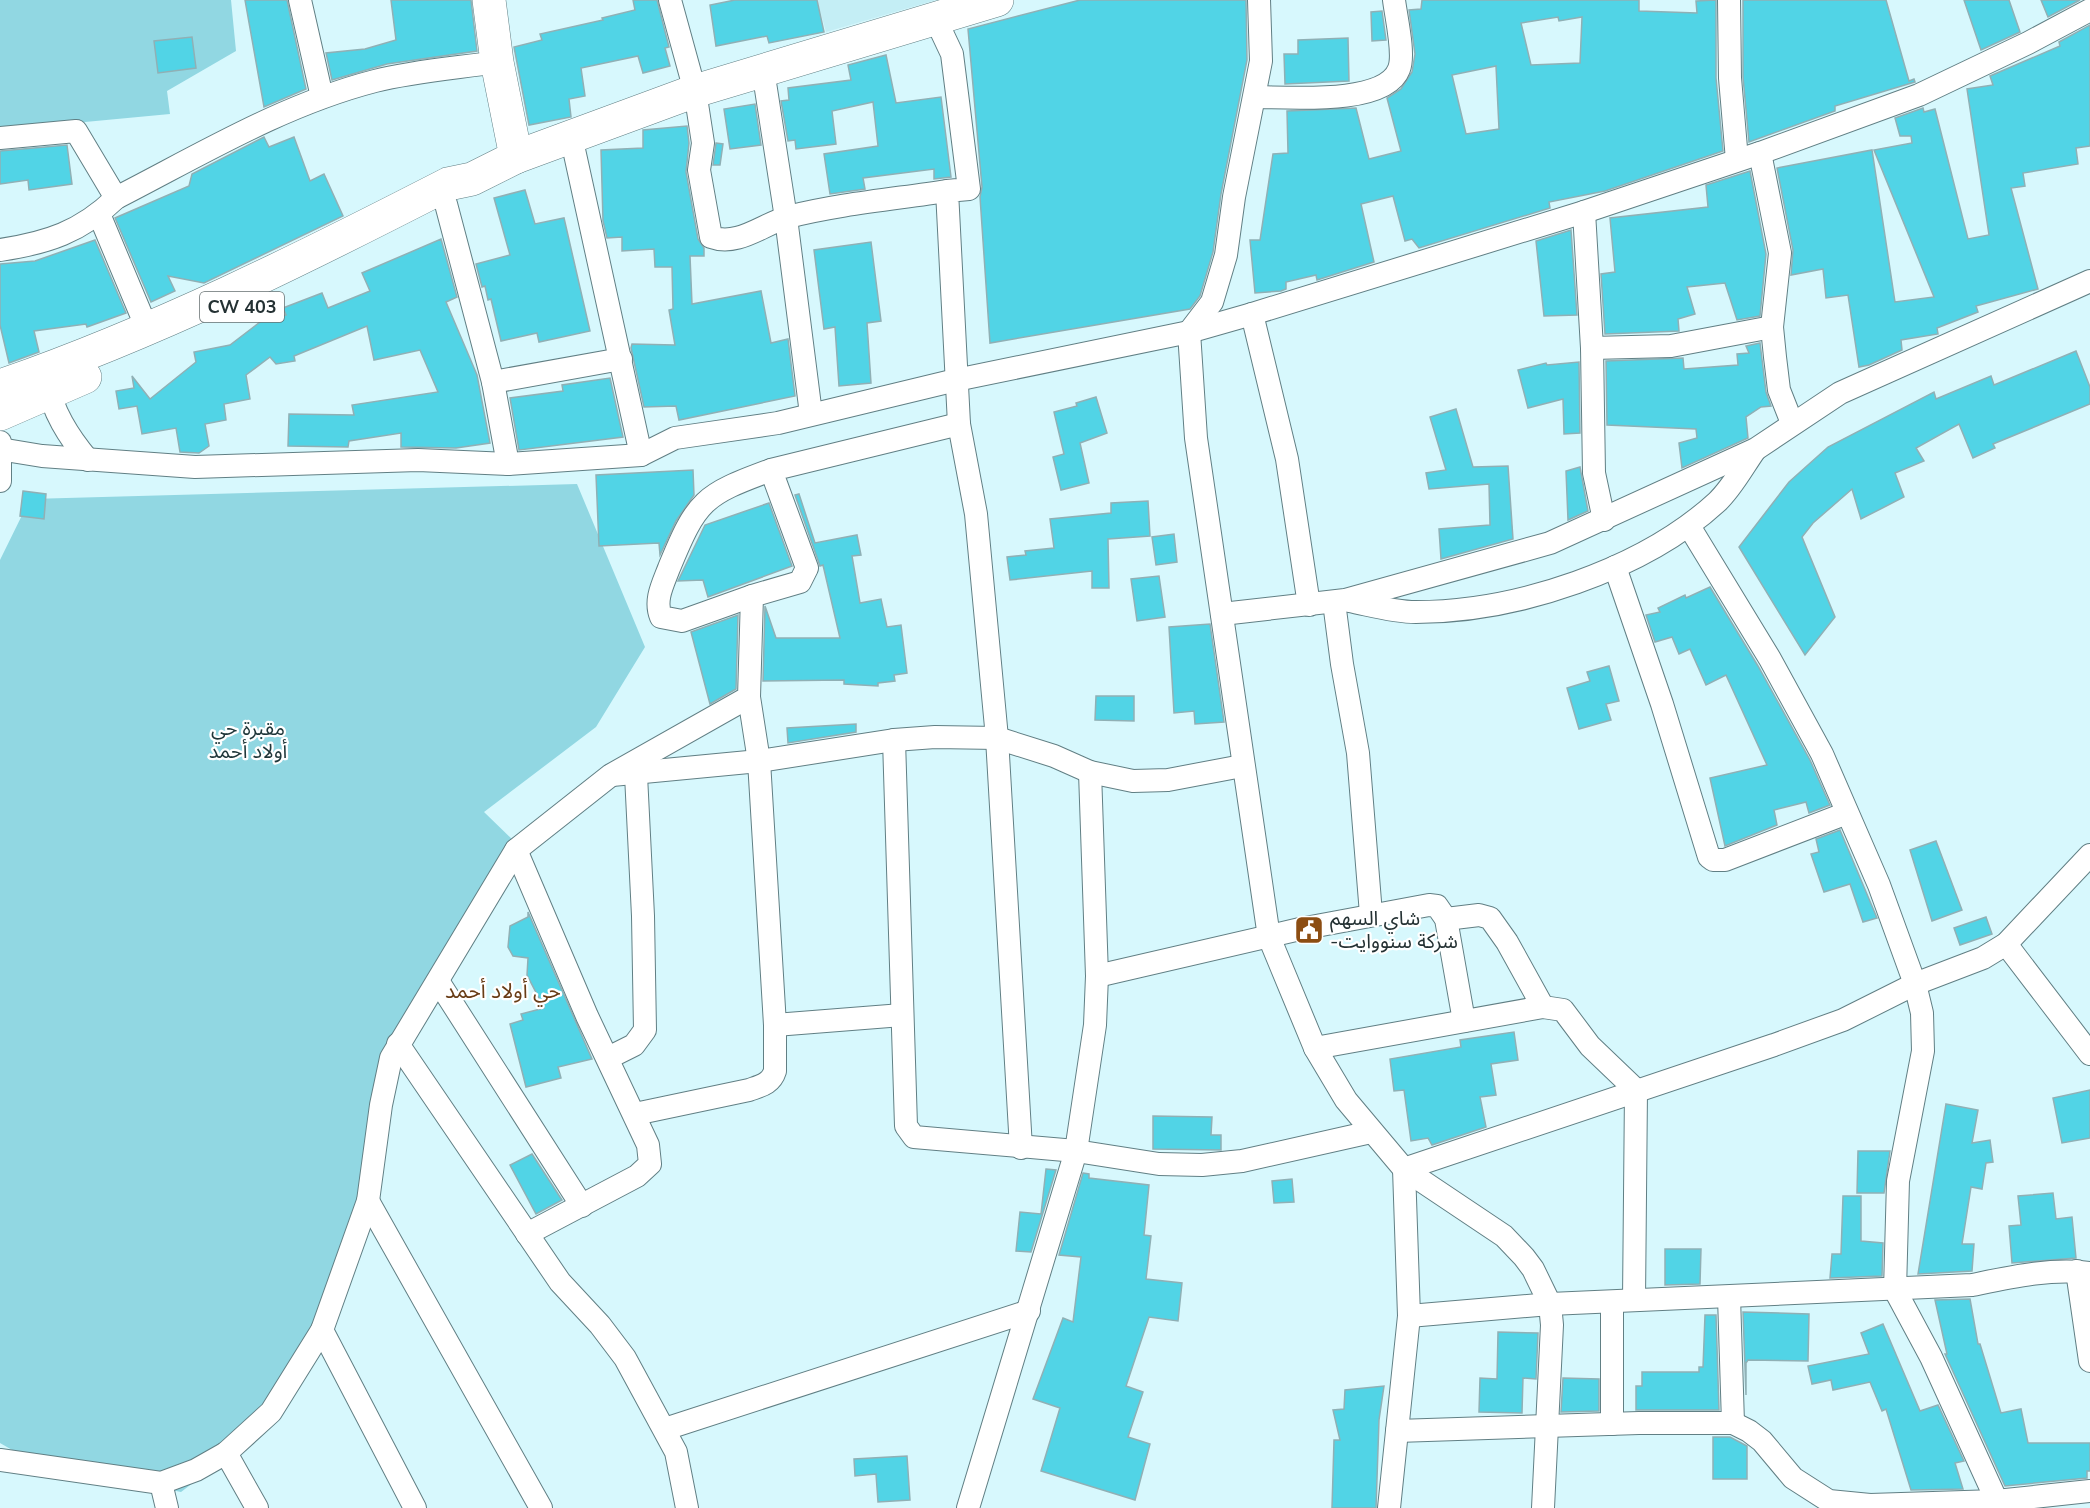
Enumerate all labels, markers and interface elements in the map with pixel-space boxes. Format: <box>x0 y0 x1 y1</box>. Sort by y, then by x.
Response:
road number: CW 403 <box>200 292 284 322</box>
park label: مقبرة حي أولاد أحمد <box>209 715 287 765</box>
place label: شاي السهم -شركة سنووايت <box>1330 905 1458 955</box>
public building icon: شاي السهم -شركة سنووايت <box>1293 914 1325 946</box>
district label: حي أولاد أحمد <box>445 977 561 1007</box>

